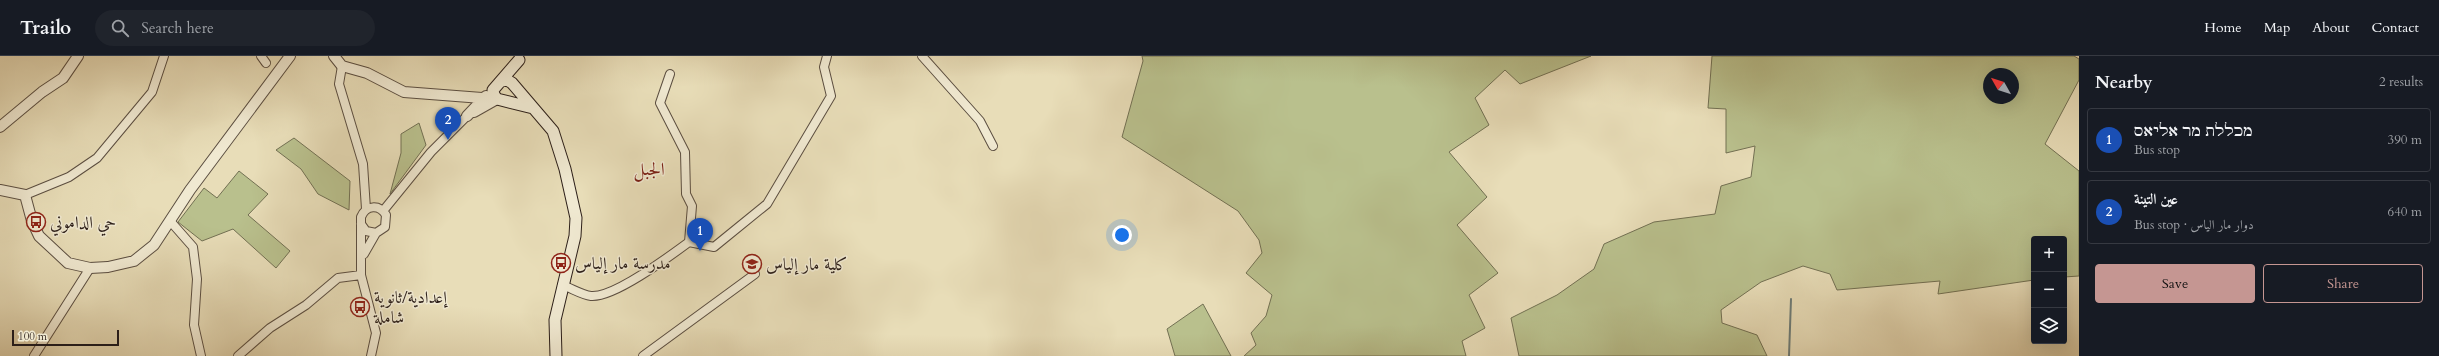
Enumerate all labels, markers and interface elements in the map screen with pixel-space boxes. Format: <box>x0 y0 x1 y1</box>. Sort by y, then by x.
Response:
search box <box>95 10 375 46</box>
text: Trailo <box>20 15 71 41</box>
icon: search <box>109 17 131 39</box>
text: Search here <box>141 18 214 38</box>
text: Home <box>2204 18 2242 37</box>
text: Map <box>2264 18 2290 37</box>
text: About <box>2312 18 2349 37</box>
text: Contact <box>2371 18 2419 37</box>
north arrow <box>1983 68 2019 104</box>
text: Nearby <box>2095 71 2152 94</box>
text: 2 results <box>2379 73 2423 91</box>
pin: 2 <box>435 107 461 140</box>
text: מכללת מר אליאס <box>2134 121 2253 141</box>
text: 1 <box>2106 131 2112 149</box>
text: 390 m <box>2388 131 2422 149</box>
text: Bus stop <box>2134 141 2180 159</box>
district label: الجبل <box>633 157 665 182</box>
text: عين التينة <box>2134 189 2178 209</box>
text: 2 <box>2106 203 2112 221</box>
text: 640 m <box>2388 203 2422 221</box>
bus stop icon: حي الداموني <box>25 211 47 233</box>
place label: حي الداموني <box>50 211 116 237</box>
text: Bus stop · دوار مار الياس <box>2134 216 2254 234</box>
pin: 1 <box>687 218 713 251</box>
your location <box>1112 225 1132 245</box>
map controls <box>2031 236 2067 344</box>
button: + <box>2031 236 2067 272</box>
bus stop icon: مدرسة مار إلياس <box>550 252 572 274</box>
place label: مدرسة مار إلياس <box>575 252 671 275</box>
school or university icon: كلية مار إلياس <box>741 253 763 275</box>
place label: كلية مار إلياس <box>766 253 848 276</box>
button: Save <box>2095 264 2255 303</box>
button: Share <box>2263 264 2423 303</box>
button: − <box>2031 272 2067 308</box>
place label: إعدادية/ثانوية شاملة <box>373 286 448 329</box>
bus stop icon: إعدادية/ثانوية شاملة <box>349 296 371 318</box>
button: layers <box>2031 308 2067 344</box>
scale bar <box>12 328 119 347</box>
text: 100 m <box>18 329 47 344</box>

